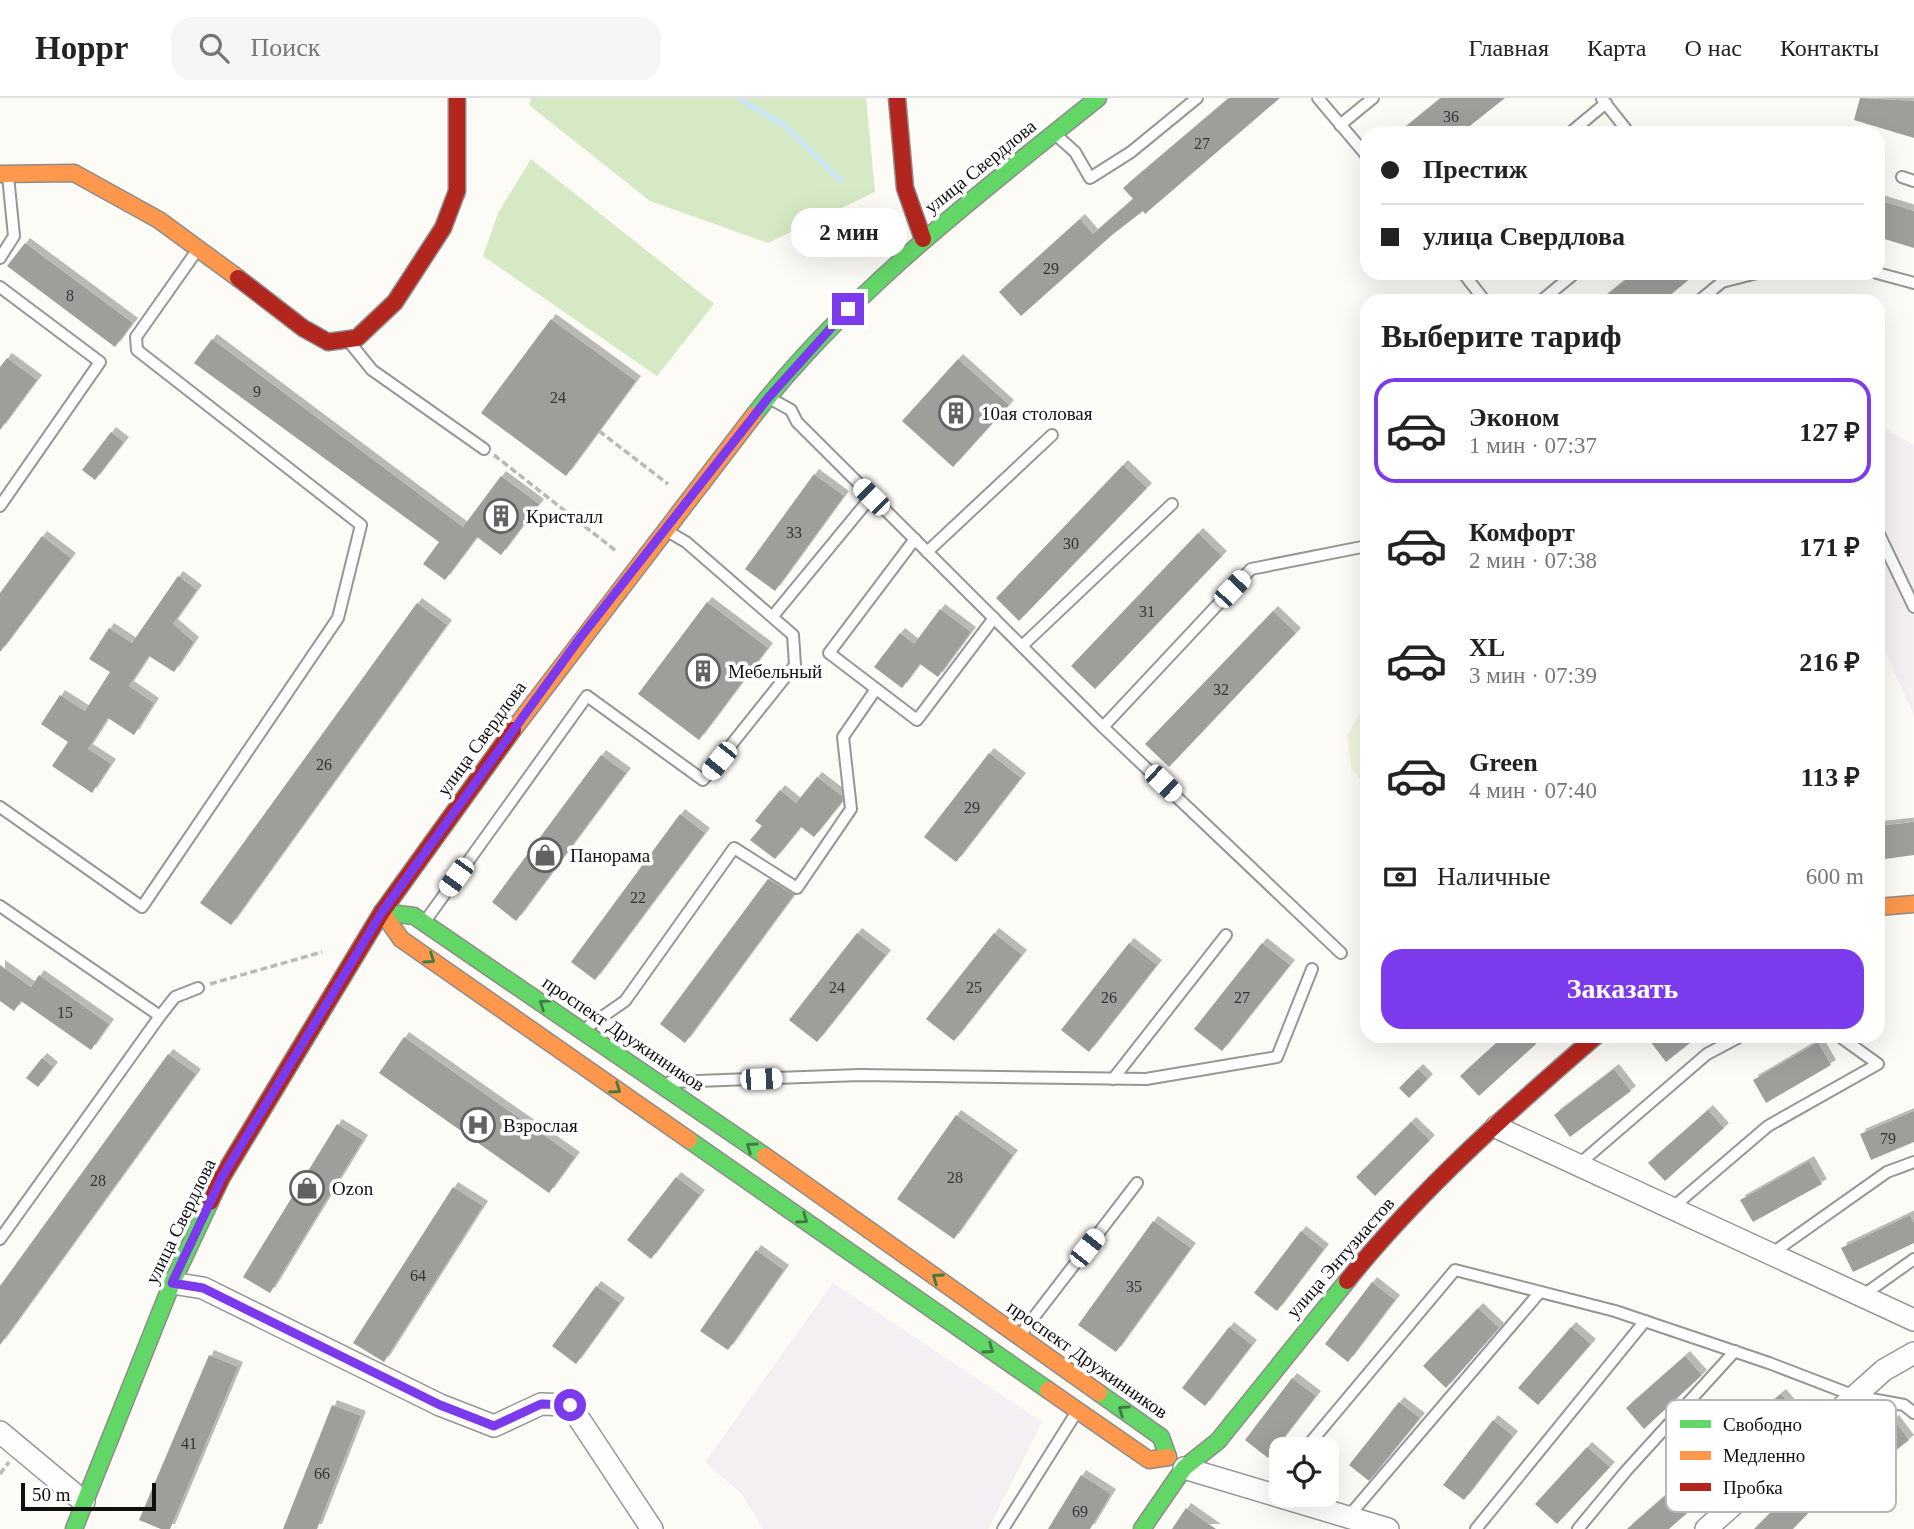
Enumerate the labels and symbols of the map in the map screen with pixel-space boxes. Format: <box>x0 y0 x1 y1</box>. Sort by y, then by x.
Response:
house number: 36 <box>1443 108 1459 125</box>
street label: улица Свердлова <box>921 115 1040 218</box>
house number: 27 <box>1194 135 1210 152</box>
callout: 2 мин <box>790 208 906 256</box>
house number: 29 <box>1043 260 1059 277</box>
house number: 8 <box>66 287 74 304</box>
route end <box>832 293 864 325</box>
house number: 9 <box>253 383 261 400</box>
house number: 24 <box>550 389 566 406</box>
building icon: 10ая столовая <box>937 394 975 432</box>
place label: 10ая столовая <box>981 403 1093 424</box>
car <box>849 475 894 519</box>
building icon: Кристалл <box>482 497 520 535</box>
place label: Кристалл <box>526 506 603 527</box>
house number: 33 <box>786 524 802 541</box>
house number: 30 <box>1063 535 1079 552</box>
car <box>1210 566 1255 612</box>
house number: 31 <box>1139 603 1155 620</box>
building icon: Мебельный <box>684 652 722 690</box>
place label: Мебельный <box>728 661 822 682</box>
street label: улица Свердлова <box>433 676 530 800</box>
house number: 32 <box>1213 681 1229 698</box>
car <box>698 738 741 784</box>
house number: 26 <box>316 756 332 773</box>
car <box>1141 761 1186 805</box>
house number: 29 <box>964 799 980 816</box>
shop icon: Панорама <box>526 836 564 874</box>
place label: Панорама <box>570 845 651 866</box>
car <box>436 854 477 900</box>
house number: 22 <box>630 889 646 906</box>
one-way arrow <box>422 951 435 963</box>
street label: проспект Дружинников <box>539 971 709 1095</box>
house number: 24 <box>829 979 845 996</box>
house number: 25 <box>966 979 982 996</box>
house number: 26 <box>1101 989 1117 1006</box>
house number: 27 <box>1234 989 1250 1006</box>
one-way arrow <box>539 1000 552 1012</box>
house number: 15 <box>57 1004 73 1021</box>
car <box>740 1068 783 1090</box>
one-way arrow <box>608 1081 621 1093</box>
hospital icon: Взрослая <box>459 1106 497 1144</box>
place label: Взрослая <box>503 1115 578 1136</box>
house number: 79 <box>1880 1130 1896 1147</box>
one-way arrow <box>746 1143 759 1155</box>
street label: улица Свердлова <box>141 1155 220 1287</box>
shop icon: Ozon <box>288 1169 326 1207</box>
house number: 28 <box>947 1169 963 1186</box>
house number: 28 <box>90 1172 106 1189</box>
place label: Ozon <box>332 1178 374 1199</box>
street label: улица Энтузиастов <box>1282 1193 1399 1322</box>
one-way arrow <box>795 1211 808 1223</box>
car <box>1066 1225 1109 1271</box>
house number: 64 <box>410 1267 426 1284</box>
one-way arrow <box>932 1274 945 1286</box>
house number: 35 <box>1126 1278 1142 1295</box>
street label: проспект Дружинников <box>1004 1296 1172 1423</box>
one-way arrow <box>982 1341 995 1354</box>
route start <box>554 1389 586 1421</box>
legend <box>1666 1400 1896 1512</box>
one-way arrow <box>1118 1406 1131 1418</box>
text: Свободно <box>1723 1414 1802 1435</box>
house number: 41 <box>181 1435 197 1452</box>
text: Медленно <box>1723 1445 1805 1466</box>
house number: 66 <box>314 1465 330 1482</box>
text: Пробка <box>1723 1477 1783 1498</box>
scale bar <box>21 1480 156 1512</box>
house number: 69 <box>1072 1503 1088 1520</box>

